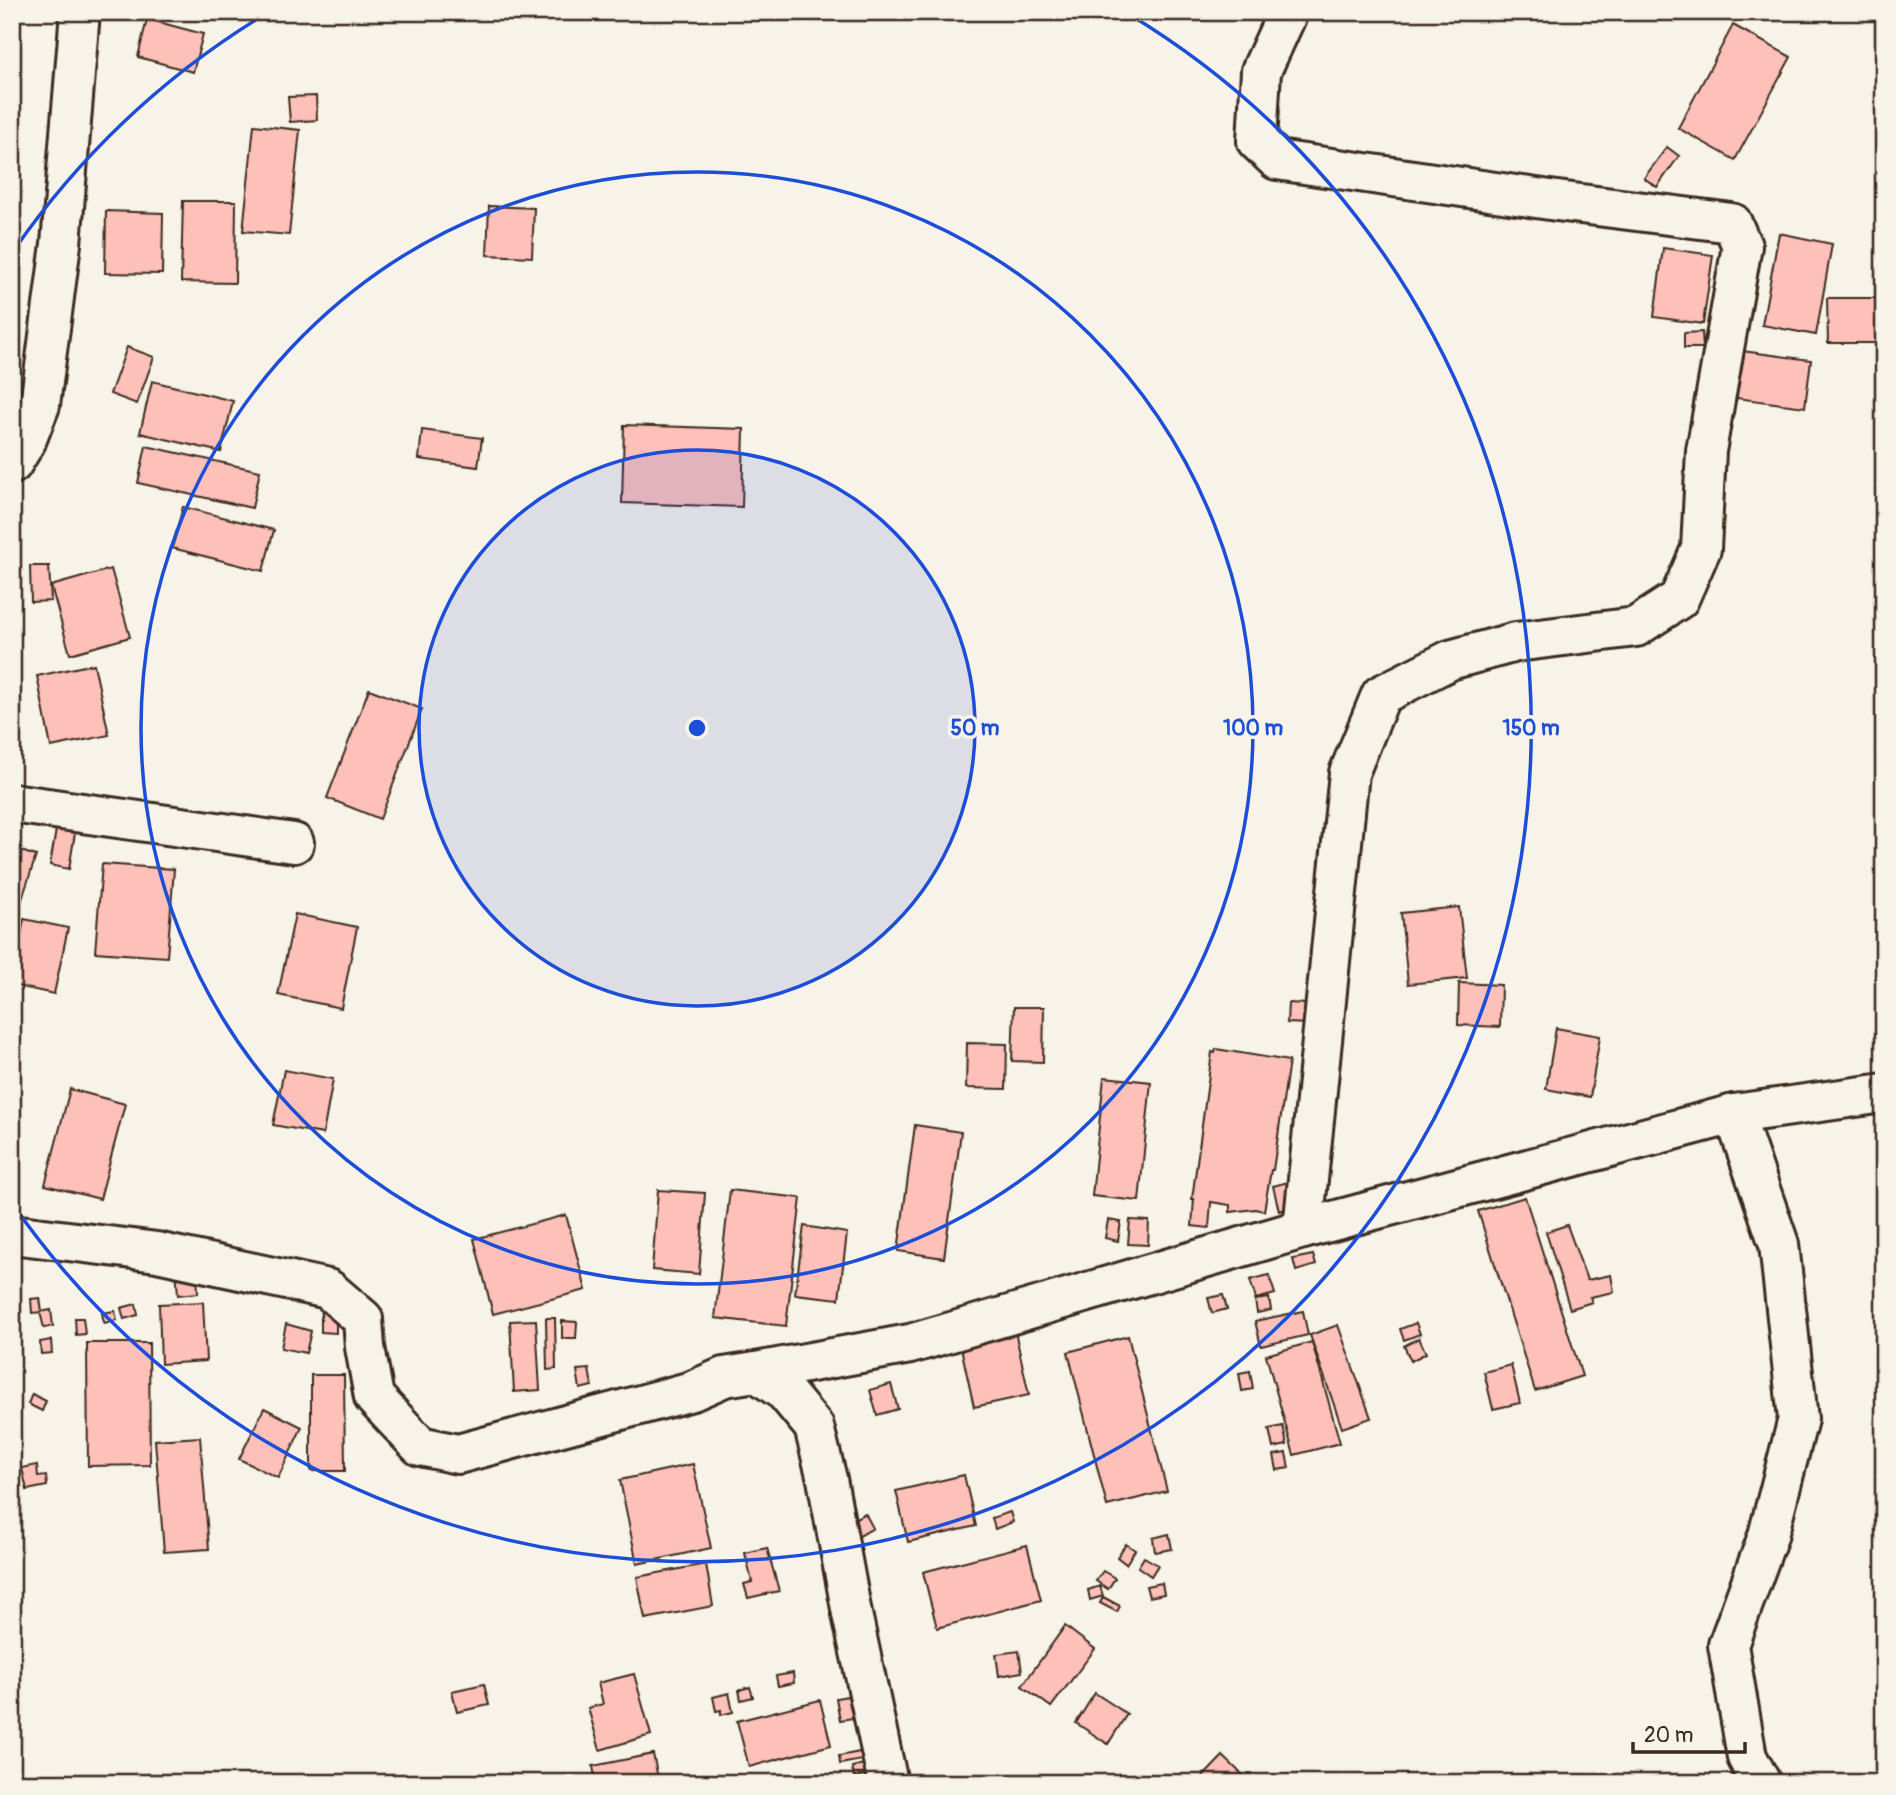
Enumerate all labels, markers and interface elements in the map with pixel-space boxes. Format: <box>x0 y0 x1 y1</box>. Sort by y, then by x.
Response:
text: 50 m <box>951 715 1000 742</box>
text: 100 m <box>1223 715 1283 742</box>
text: 150 m <box>1502 715 1560 742</box>
centre of rings <box>685 716 709 740</box>
scale bar <box>1633 1711 1745 1755</box>
text: 20 m <box>1644 1722 1693 1749</box>

